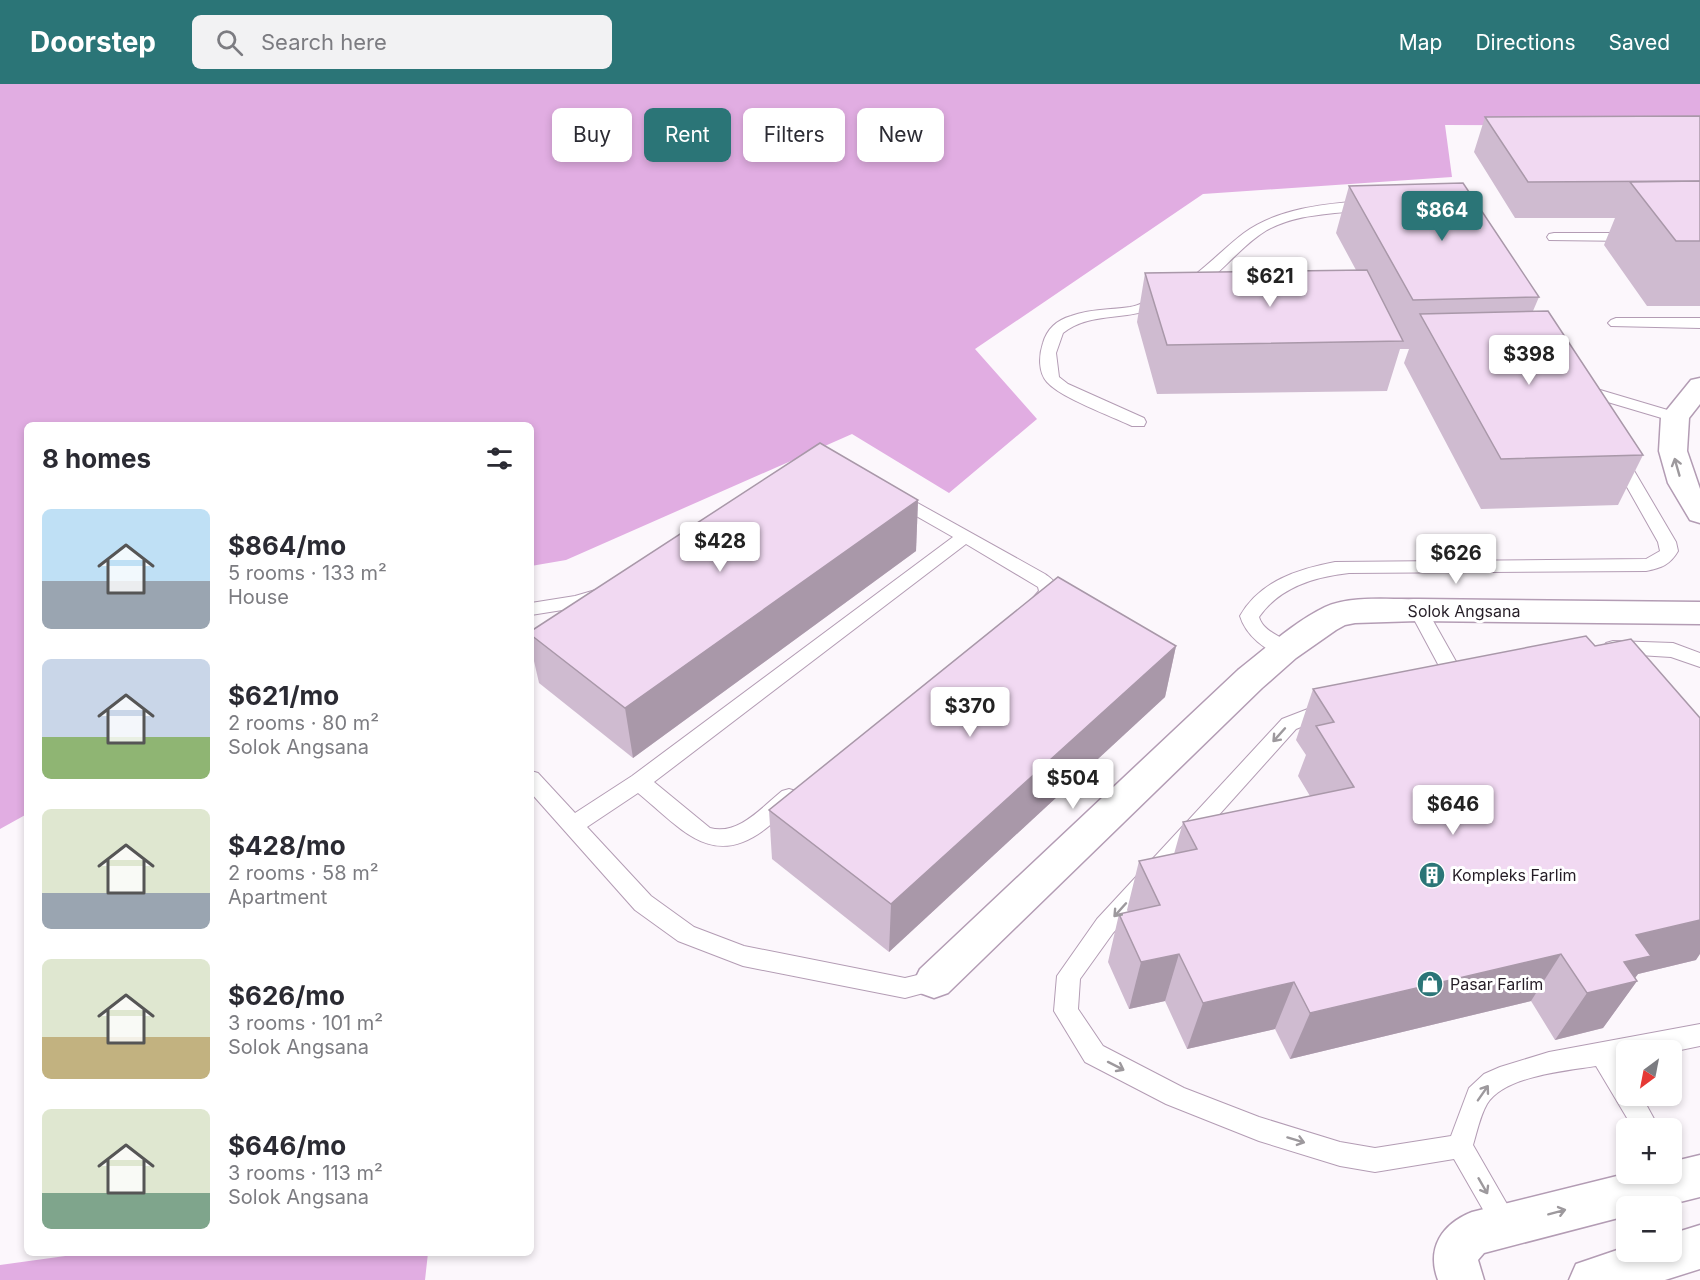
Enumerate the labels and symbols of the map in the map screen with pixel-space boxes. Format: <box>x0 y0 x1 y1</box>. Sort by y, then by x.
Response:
pin: $864 <box>1406 191 1478 242</box>
pin: $621 <box>1234 257 1306 308</box>
pin: $398 <box>1493 335 1565 386</box>
one-way arrow <box>1671 458 1682 477</box>
pin: $428 <box>684 522 756 573</box>
pin: $626 <box>1420 534 1492 585</box>
street label: Solok Angsana <box>1408 601 1520 621</box>
pin: $370 <box>934 687 1006 738</box>
one-way arrow <box>1273 727 1287 742</box>
pin: $504 <box>1037 759 1109 810</box>
pin: $646 <box>1417 785 1489 836</box>
building icon: Kompleks Farlim <box>1417 860 1447 890</box>
place label: Kompleks Farlim <box>1452 865 1577 885</box>
one-way arrow <box>1113 902 1127 917</box>
shop icon: Pasar Farlim <box>1415 969 1445 999</box>
place label: Pasar Farlim <box>1450 974 1543 994</box>
north arrow <box>1616 1040 1682 1106</box>
one-way arrow <box>1107 1060 1125 1072</box>
one-way arrow <box>1476 1084 1489 1101</box>
one-way arrow <box>1286 1136 1305 1147</box>
one-way arrow <box>1477 1177 1489 1194</box>
one-way arrow <box>1547 1206 1566 1217</box>

